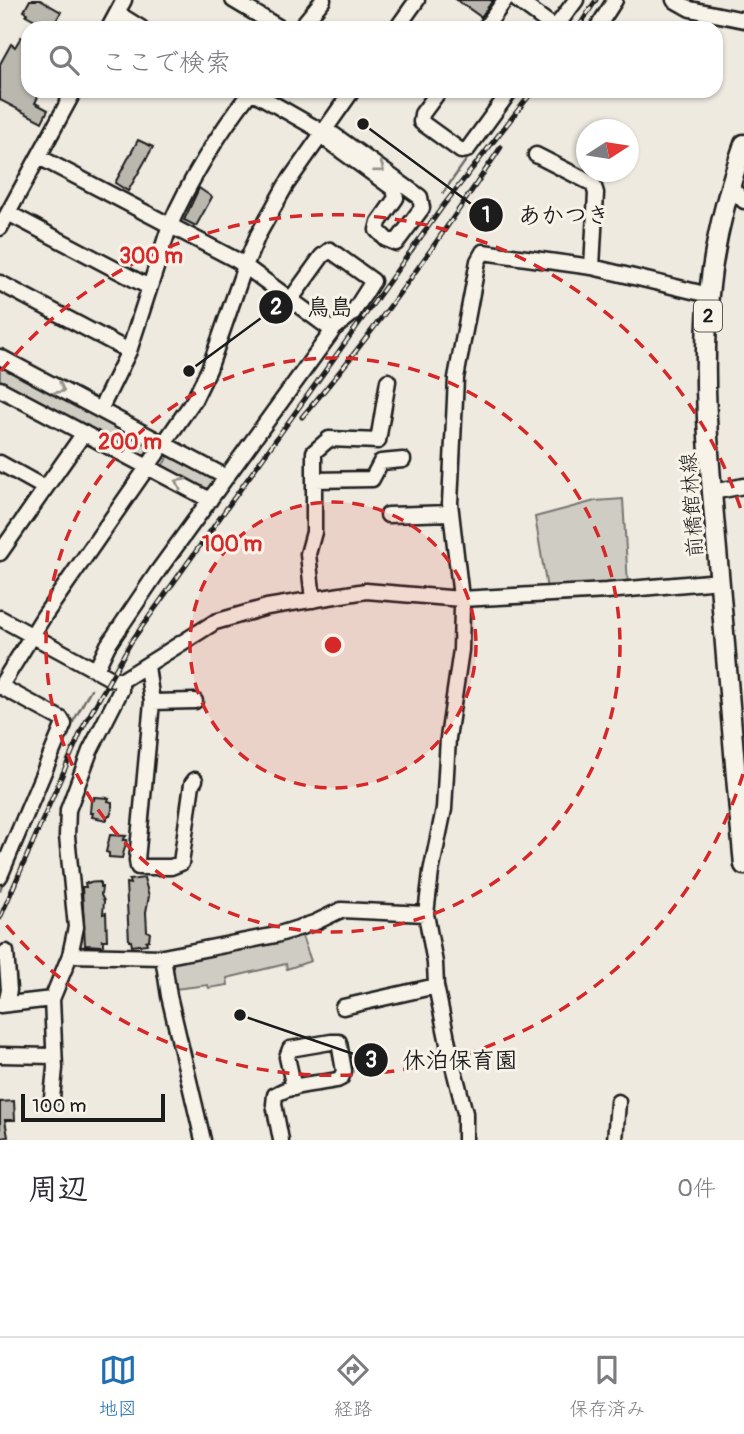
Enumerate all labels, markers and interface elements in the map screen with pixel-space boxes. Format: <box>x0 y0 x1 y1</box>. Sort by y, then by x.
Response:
search box <box>21 21 723 98</box>
icon: search <box>45 41 83 79</box>
text: ここで検索 <box>101 47 231 79</box>
north arrow <box>576 119 639 182</box>
one-way arrow <box>372 160 385 172</box>
callout: あかつき <box>469 193 624 237</box>
text: あかつき <box>518 201 610 230</box>
text: 1 <box>482 202 490 229</box>
text: 300 m <box>119 243 183 270</box>
callout: 鳥島 <box>258 285 367 329</box>
text: 鳥島 <box>307 293 353 322</box>
text: 2 <box>270 294 282 321</box>
road number: 2 <box>694 300 722 332</box>
one-way arrow <box>53 380 66 394</box>
text: 200 m <box>98 429 162 456</box>
street label: 前橋館林線 <box>675 452 709 558</box>
one-way arrow <box>174 478 187 492</box>
text: 100 m <box>202 531 262 558</box>
centre of rings <box>321 633 345 657</box>
callout: 休泊保育園 <box>353 1038 531 1082</box>
text: 休泊保育園 <box>403 1046 518 1075</box>
text: 3 <box>365 1047 377 1074</box>
scale bar <box>21 1091 164 1123</box>
text: 100 m <box>32 1094 86 1118</box>
text: 周辺 <box>28 1171 88 1208</box>
text: 0件 <box>677 1174 716 1203</box>
tab: 地図 <box>99 1351 137 1421</box>
tab: 経路 <box>334 1351 372 1421</box>
tab: 保存済み <box>569 1351 645 1421</box>

